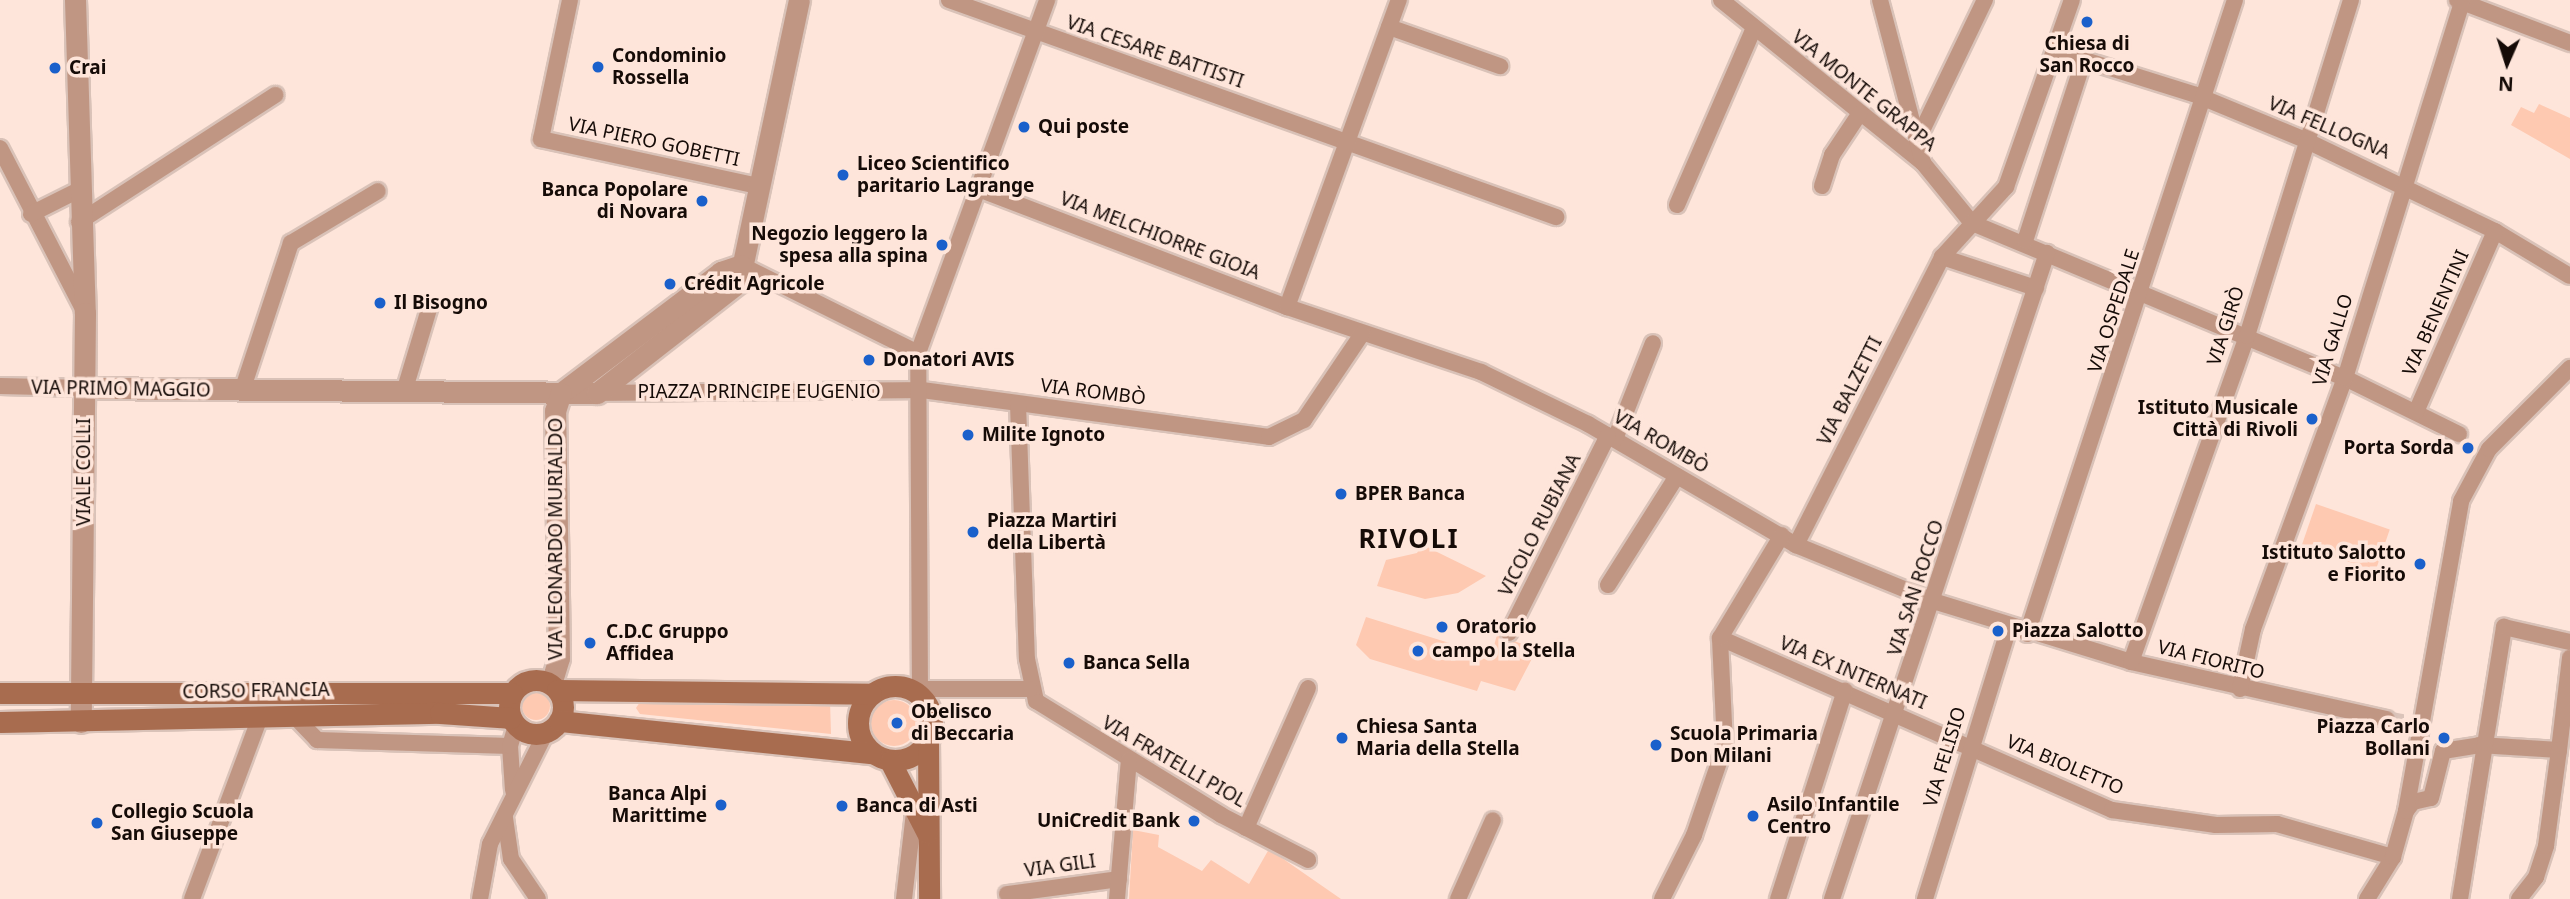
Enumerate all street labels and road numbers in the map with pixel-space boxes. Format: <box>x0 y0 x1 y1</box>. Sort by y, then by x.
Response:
street label: VIA CESARE BATTISTI <box>1063 11 1247 93</box>
street label: VIA MONTE GRAPPA <box>1787 26 1941 156</box>
street label: VIA FELLOGNA <box>2265 92 2393 164</box>
street label: VIA PIERO GOBETTI <box>566 113 742 171</box>
street label: VIA MELCHIORRE GIOIA <box>1057 187 1263 285</box>
street label: VIA OSPEDALE <box>2083 246 2145 376</box>
street label: VIA BENENTINI <box>2398 247 2474 379</box>
street label: VIA GIRÒ <box>2203 284 2249 368</box>
street label: VIA GALLO <box>2308 291 2358 389</box>
street label: VIA BALZETTI <box>1813 333 1887 449</box>
street label: VIA ROMBÒ <box>1039 374 1147 410</box>
street label: VIA PRIMO MAGGIO <box>31 376 211 402</box>
street label: PIAZZA PRINCIPE EUGENIO <box>637 381 881 403</box>
street label: VIA ROMBÒ <box>1609 406 1713 478</box>
street label: VIALE COLLI <box>73 418 95 526</box>
street label: VIA LEONARDO MURIALDO <box>545 418 567 660</box>
street label: VICOLO RUBIANA <box>1494 450 1586 600</box>
street label: VIA SAN ROCCO <box>1883 517 1949 659</box>
street label: VIA EX INTERNATI <box>1776 632 1930 714</box>
street label: VIA FIORITO <box>2155 636 2267 684</box>
street label: CORSO FRANCIA <box>182 678 330 704</box>
street label: VIA FELISIO <box>1919 704 1971 810</box>
street label: VIA FRATELLI PIOL <box>1098 711 1250 813</box>
street label: VIA BIOLETTO <box>2003 730 2127 800</box>
street label: VIA GILI <box>1023 850 1097 882</box>

